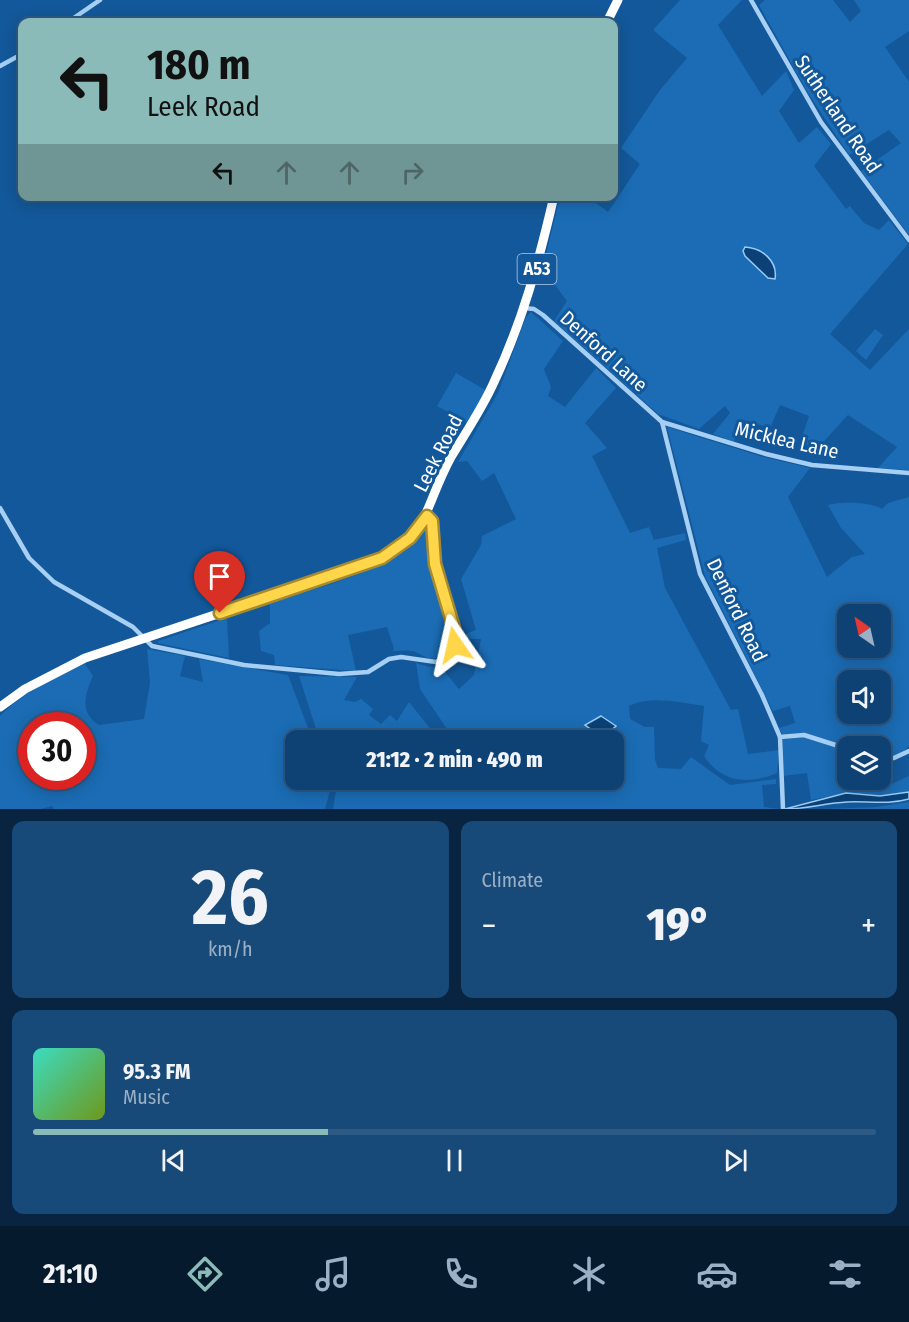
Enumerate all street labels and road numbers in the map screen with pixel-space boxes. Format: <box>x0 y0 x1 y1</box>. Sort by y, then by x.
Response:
street label: Sutherland Road <box>790 51 886 177</box>
road number: A53 <box>518 254 556 284</box>
street label: Denford Lane <box>555 306 653 396</box>
street label: Leek Road <box>408 410 468 496</box>
street label: Micklea Lane <box>733 416 841 464</box>
street label: Denford Road <box>702 555 772 665</box>

